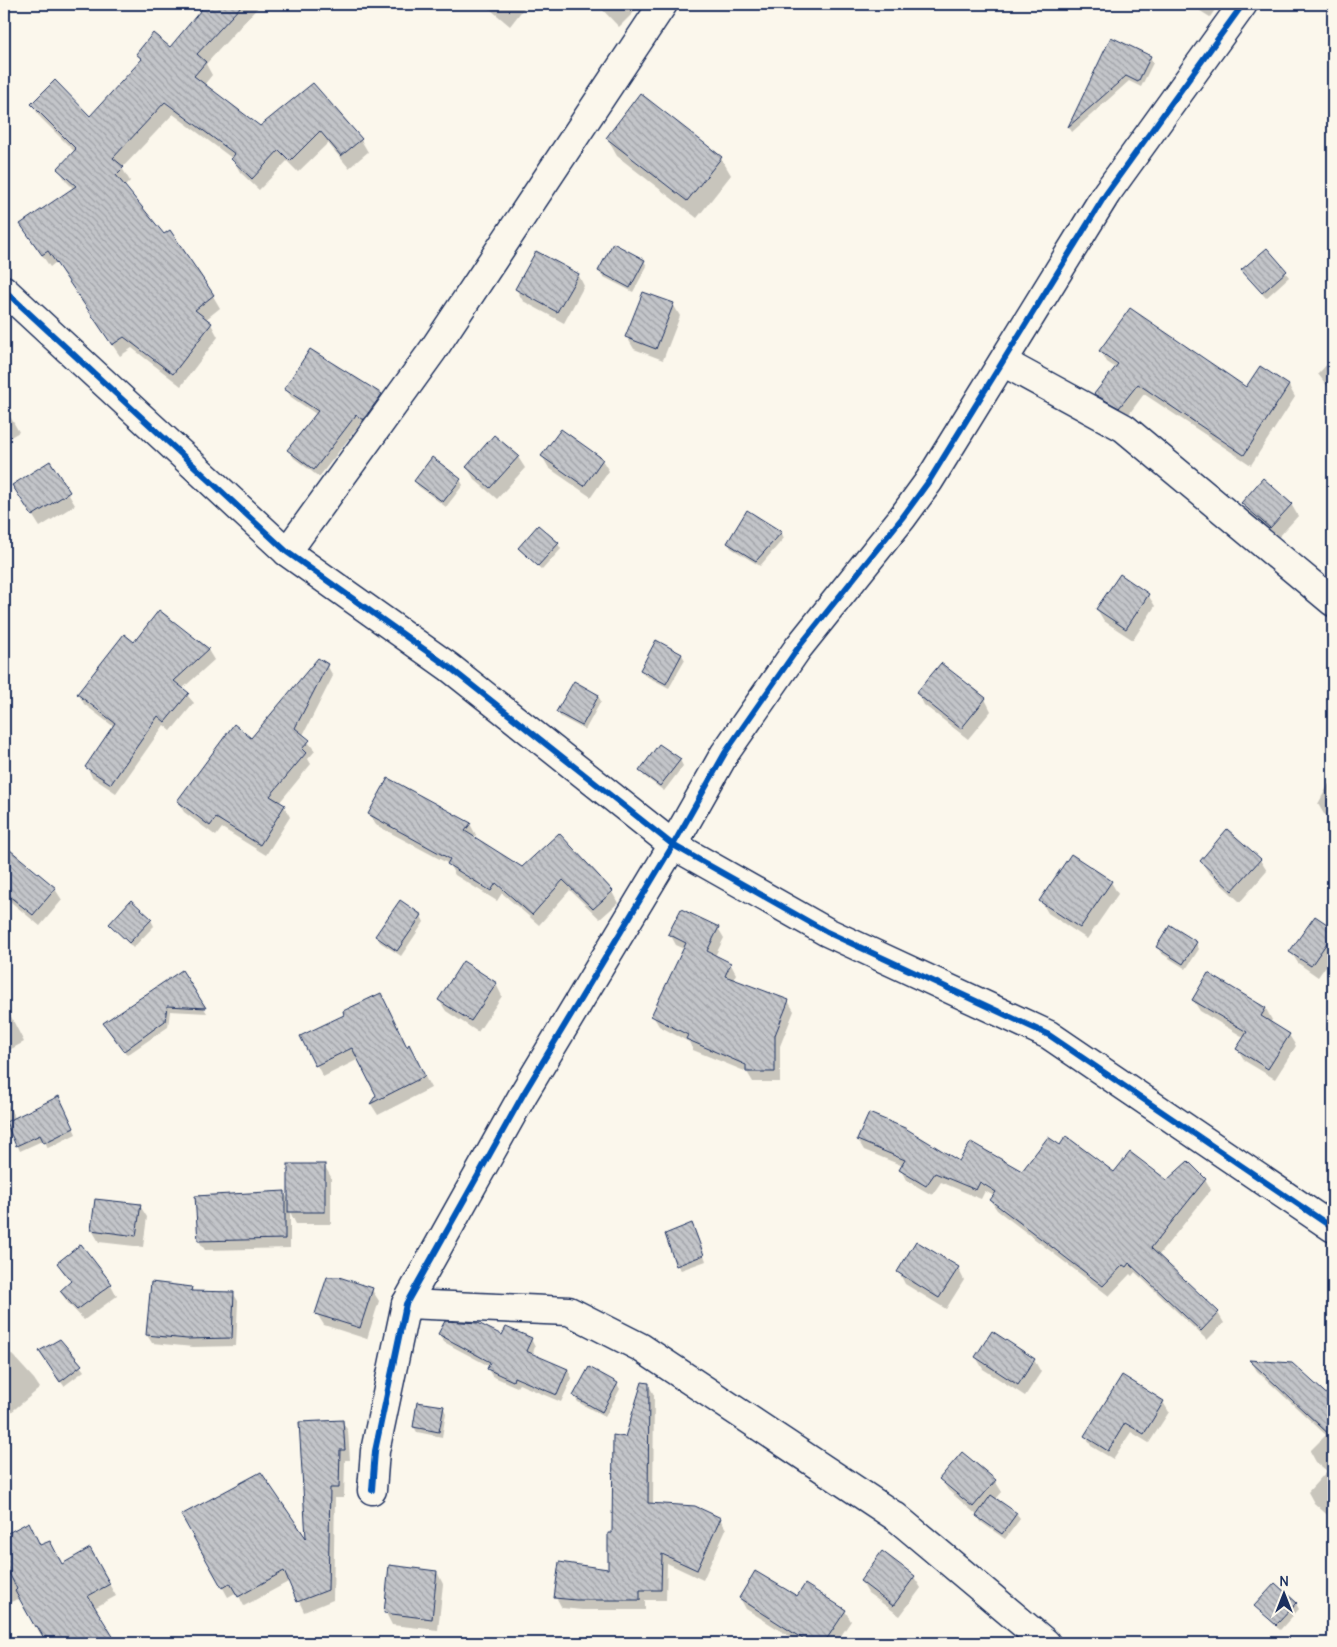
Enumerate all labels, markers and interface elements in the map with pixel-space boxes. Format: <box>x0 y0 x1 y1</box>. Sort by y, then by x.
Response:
north arrow <box>1260 1570 1310 1620</box>
text: N <box>1279 1572 1289 1590</box>

